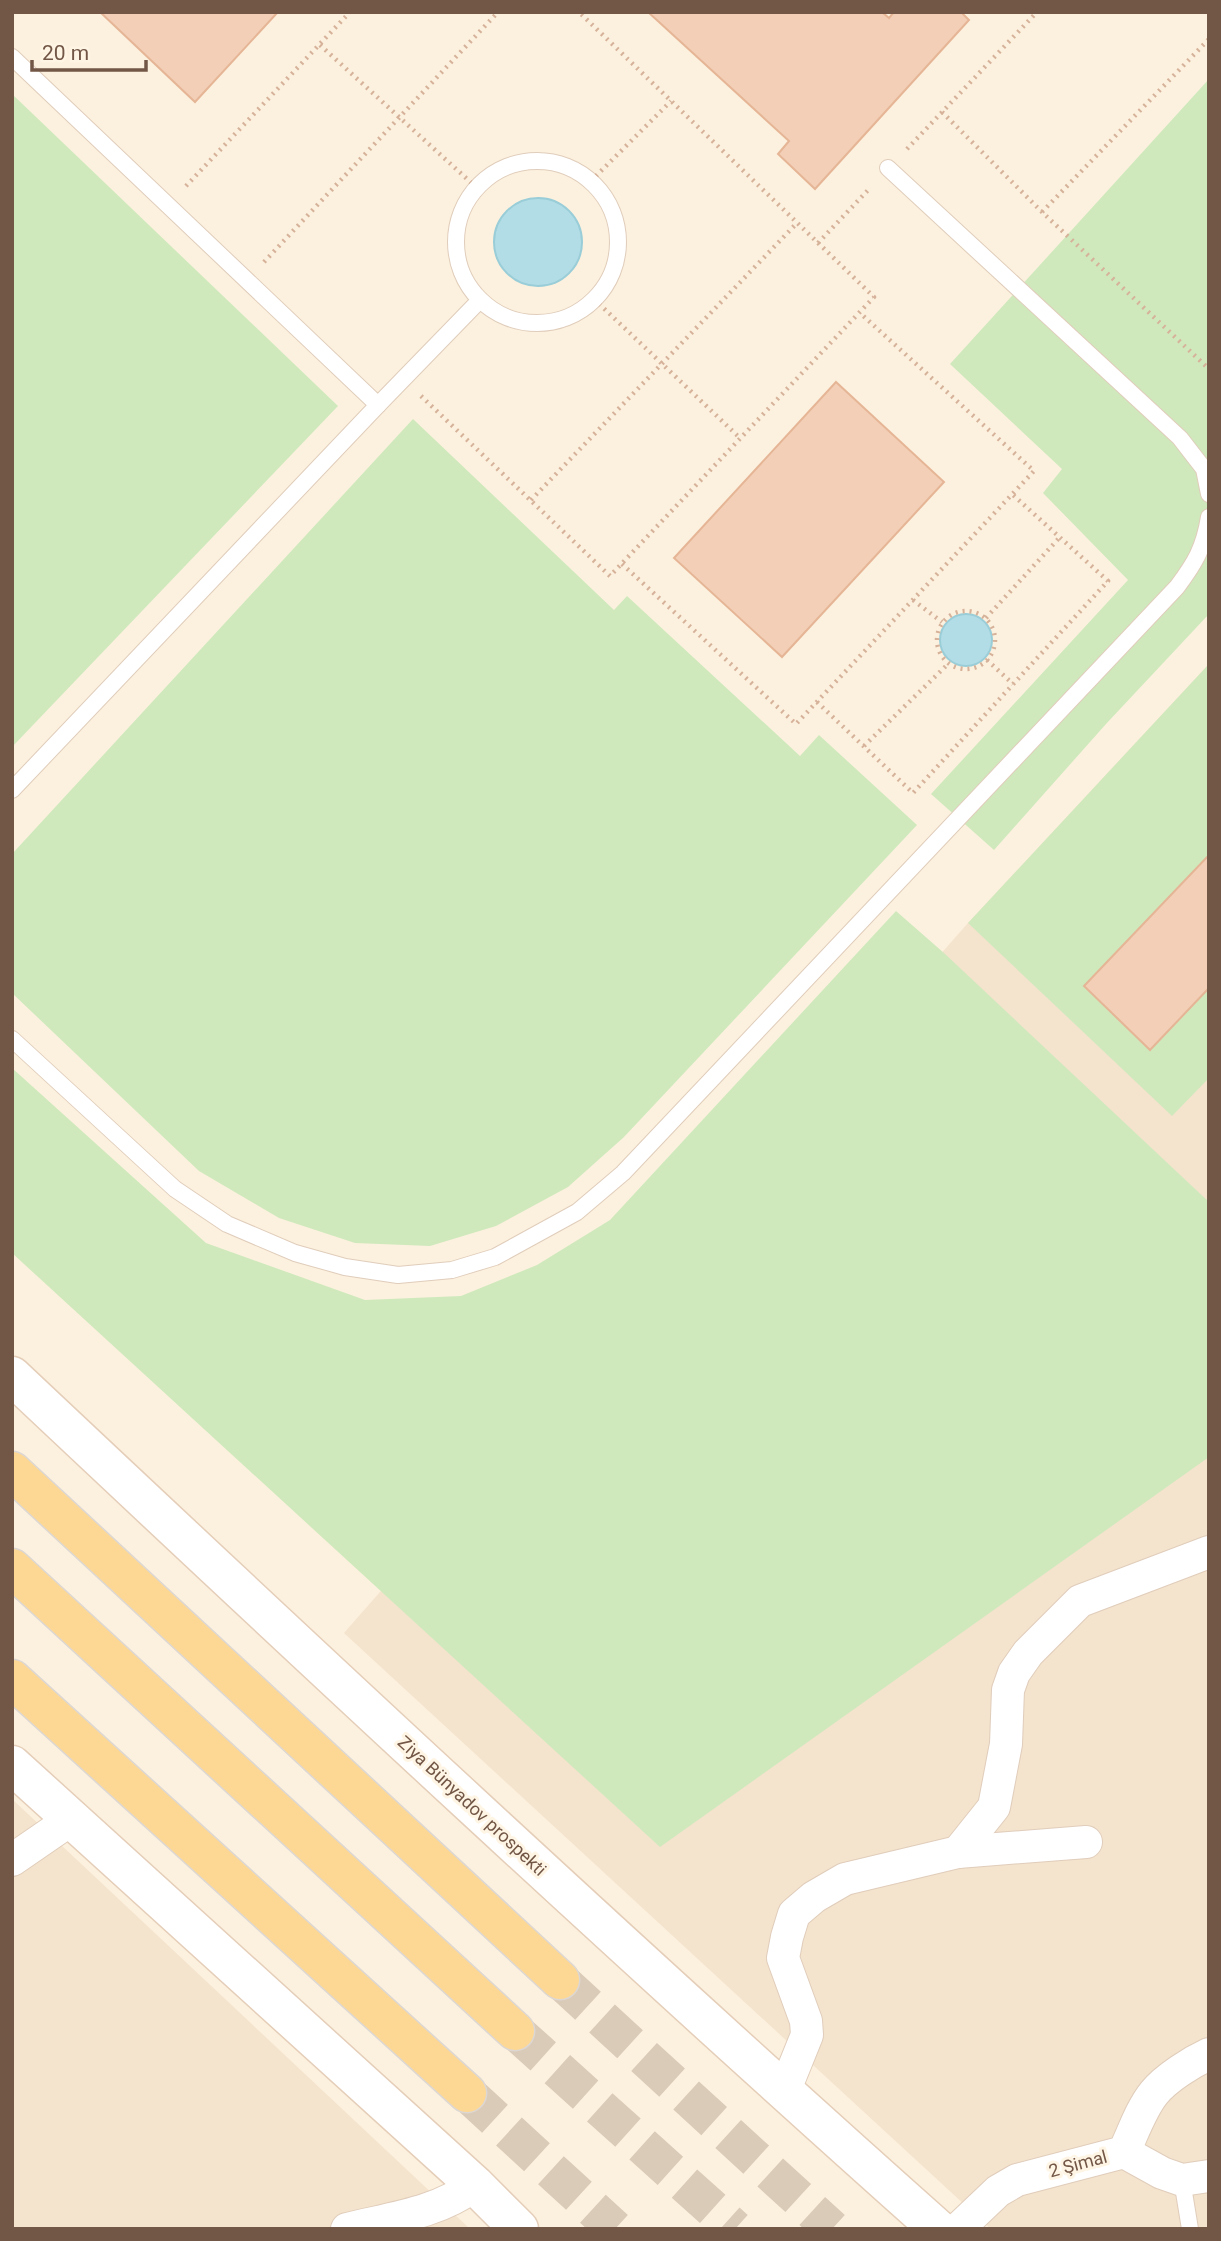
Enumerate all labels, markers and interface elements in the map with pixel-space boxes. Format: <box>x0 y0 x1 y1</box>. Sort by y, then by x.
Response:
scale bar <box>32 28 145 72</box>
text: 20 m <box>42 41 89 65</box>
street label: Ziya Bünyadov prospekti <box>394 1731 551 1880</box>
street label: 2 Şimal <box>1046 2146 1109 2181</box>

